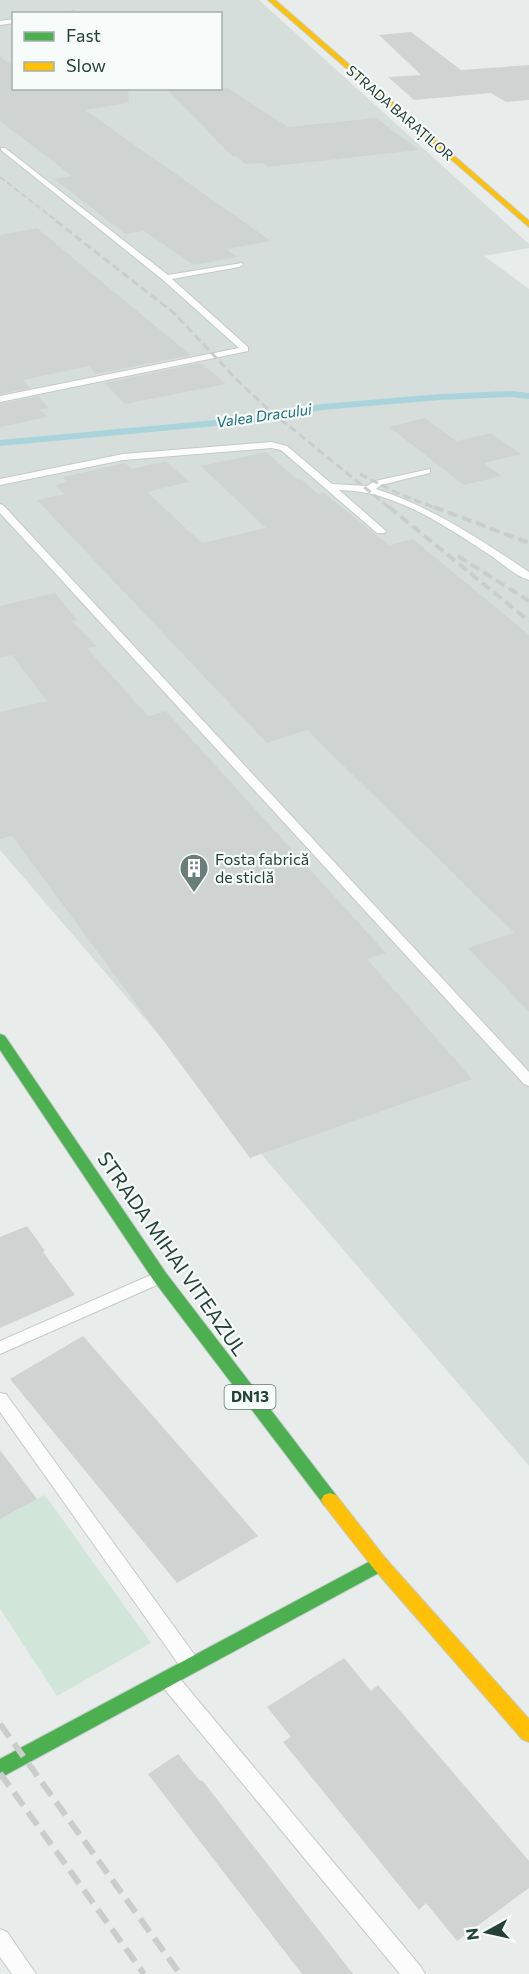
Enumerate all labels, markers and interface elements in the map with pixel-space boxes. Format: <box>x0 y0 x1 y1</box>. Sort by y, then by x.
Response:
legend <box>12 12 222 90</box>
text: Fast <box>66 24 101 46</box>
text: Slow <box>66 54 106 76</box>
street label: STRADA BARAȚILOR <box>343 62 457 164</box>
water label: Valea Dracului <box>215 399 314 431</box>
place label: Fosta fabrică de sticlă <box>215 849 309 886</box>
building icon: Fosta fabrică de sticlă <box>178 852 210 894</box>
street label: STRADA MIHAI VITEAZUL <box>93 1147 252 1360</box>
road number: DN13 <box>224 1385 276 1409</box>
north arrow <box>457 1902 517 1962</box>
text: N <box>461 1927 482 1941</box>

